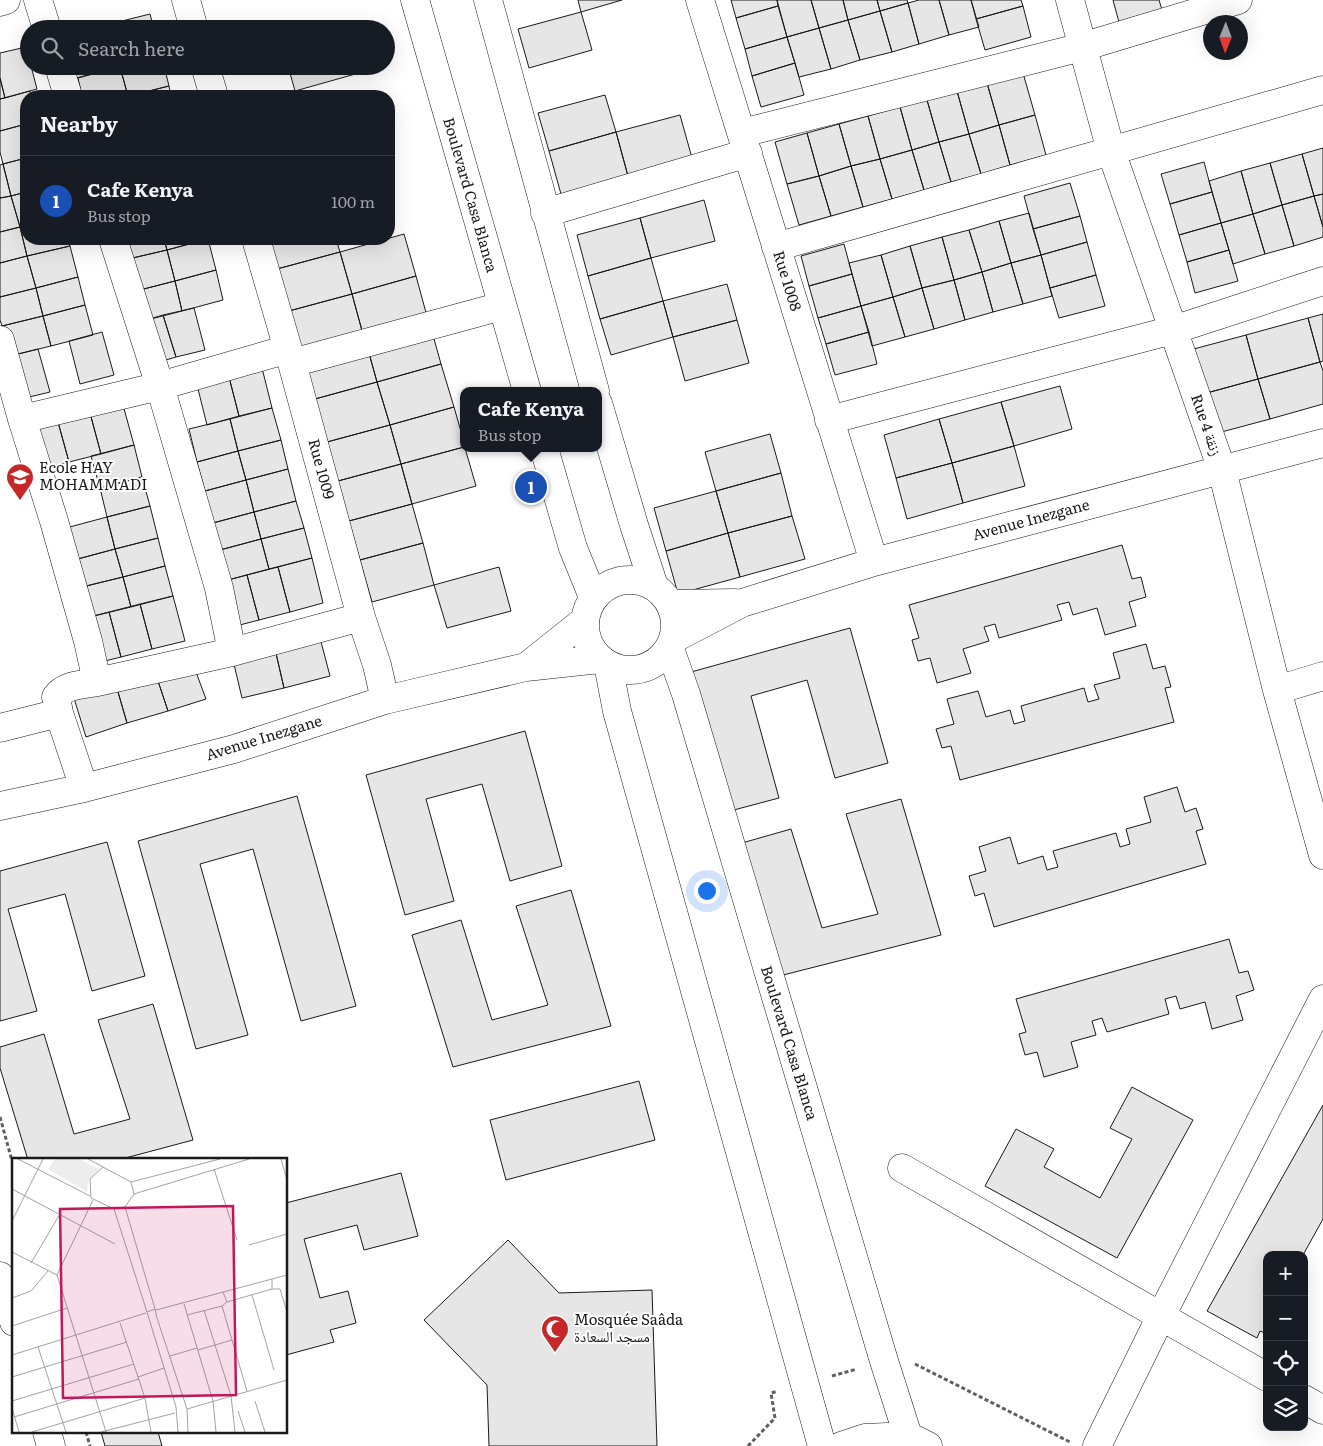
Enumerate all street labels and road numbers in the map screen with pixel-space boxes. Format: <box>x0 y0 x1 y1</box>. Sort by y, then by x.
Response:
street label: Boulevard Casa Blanca <box>438 114 505 276</box>
street label: Rue 1008 <box>768 247 809 314</box>
street label: Rue 4 زنقة <box>1186 390 1229 459</box>
street label: Rue 1009 <box>303 436 342 502</box>
street label: Avenue Inezgane <box>969 492 1092 545</box>
street label: Avenue Inezgane <box>203 708 325 765</box>
street label: Boulevard Casa Blanca <box>756 962 825 1124</box>

